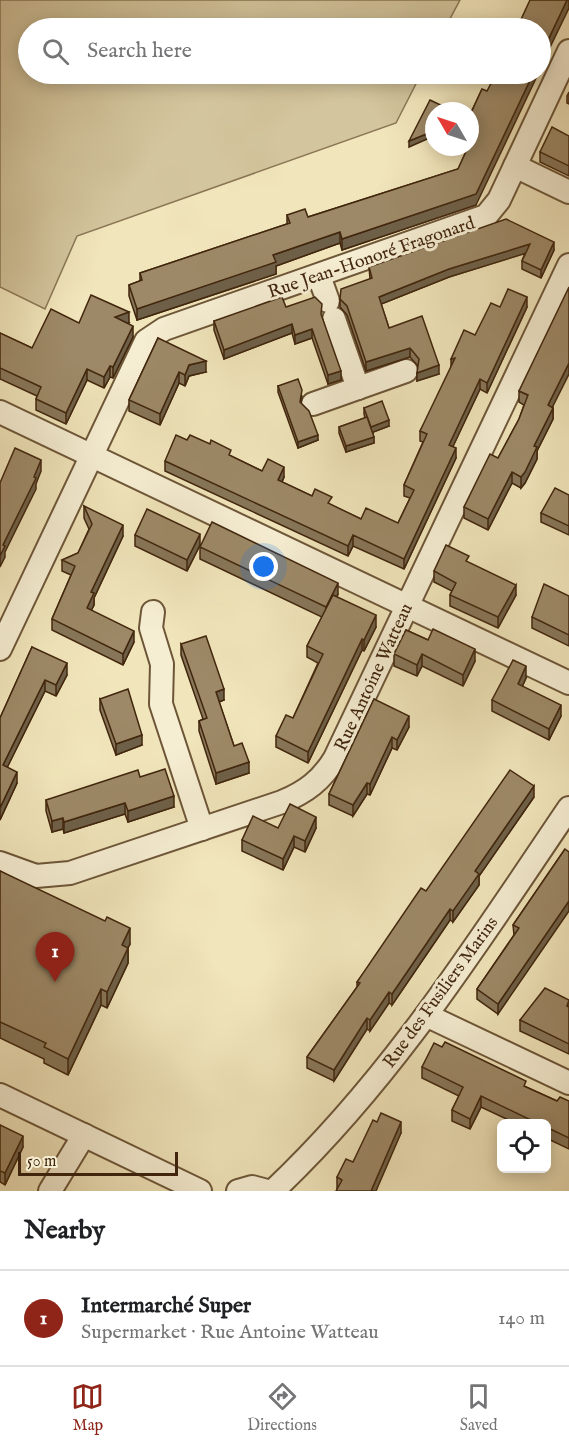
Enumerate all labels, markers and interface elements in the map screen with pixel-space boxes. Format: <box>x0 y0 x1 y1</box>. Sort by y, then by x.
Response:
search box <box>18 18 551 84</box>
icon: search <box>39 35 72 68</box>
text: Search here <box>87 37 192 65</box>
north arrow <box>425 102 479 156</box>
street label: Rue Jean-Honoré Fragonard <box>265 212 478 305</box>
your location <box>249 552 278 581</box>
street label: Rue Antoine Watteau <box>330 600 419 755</box>
street label: Rue des Fusiliers Marins <box>378 913 504 1073</box>
pin: 1 <box>36 932 74 982</box>
map controls <box>497 1119 551 1173</box>
button: locate <box>497 1119 551 1173</box>
scale bar <box>18 1149 178 1176</box>
text: 50 m <box>27 1152 56 1172</box>
text: Nearby <box>24 1214 105 1247</box>
text: Intermarché Super <box>81 1292 251 1320</box>
text: 1 <box>40 1306 47 1331</box>
text: 140 m <box>498 1306 545 1331</box>
text: Supermarket · Rue Antoine Watteau <box>81 1320 379 1345</box>
tab: Map <box>71 1380 104 1436</box>
tab: Directions <box>247 1380 317 1436</box>
tab: Saved <box>460 1380 498 1436</box>

